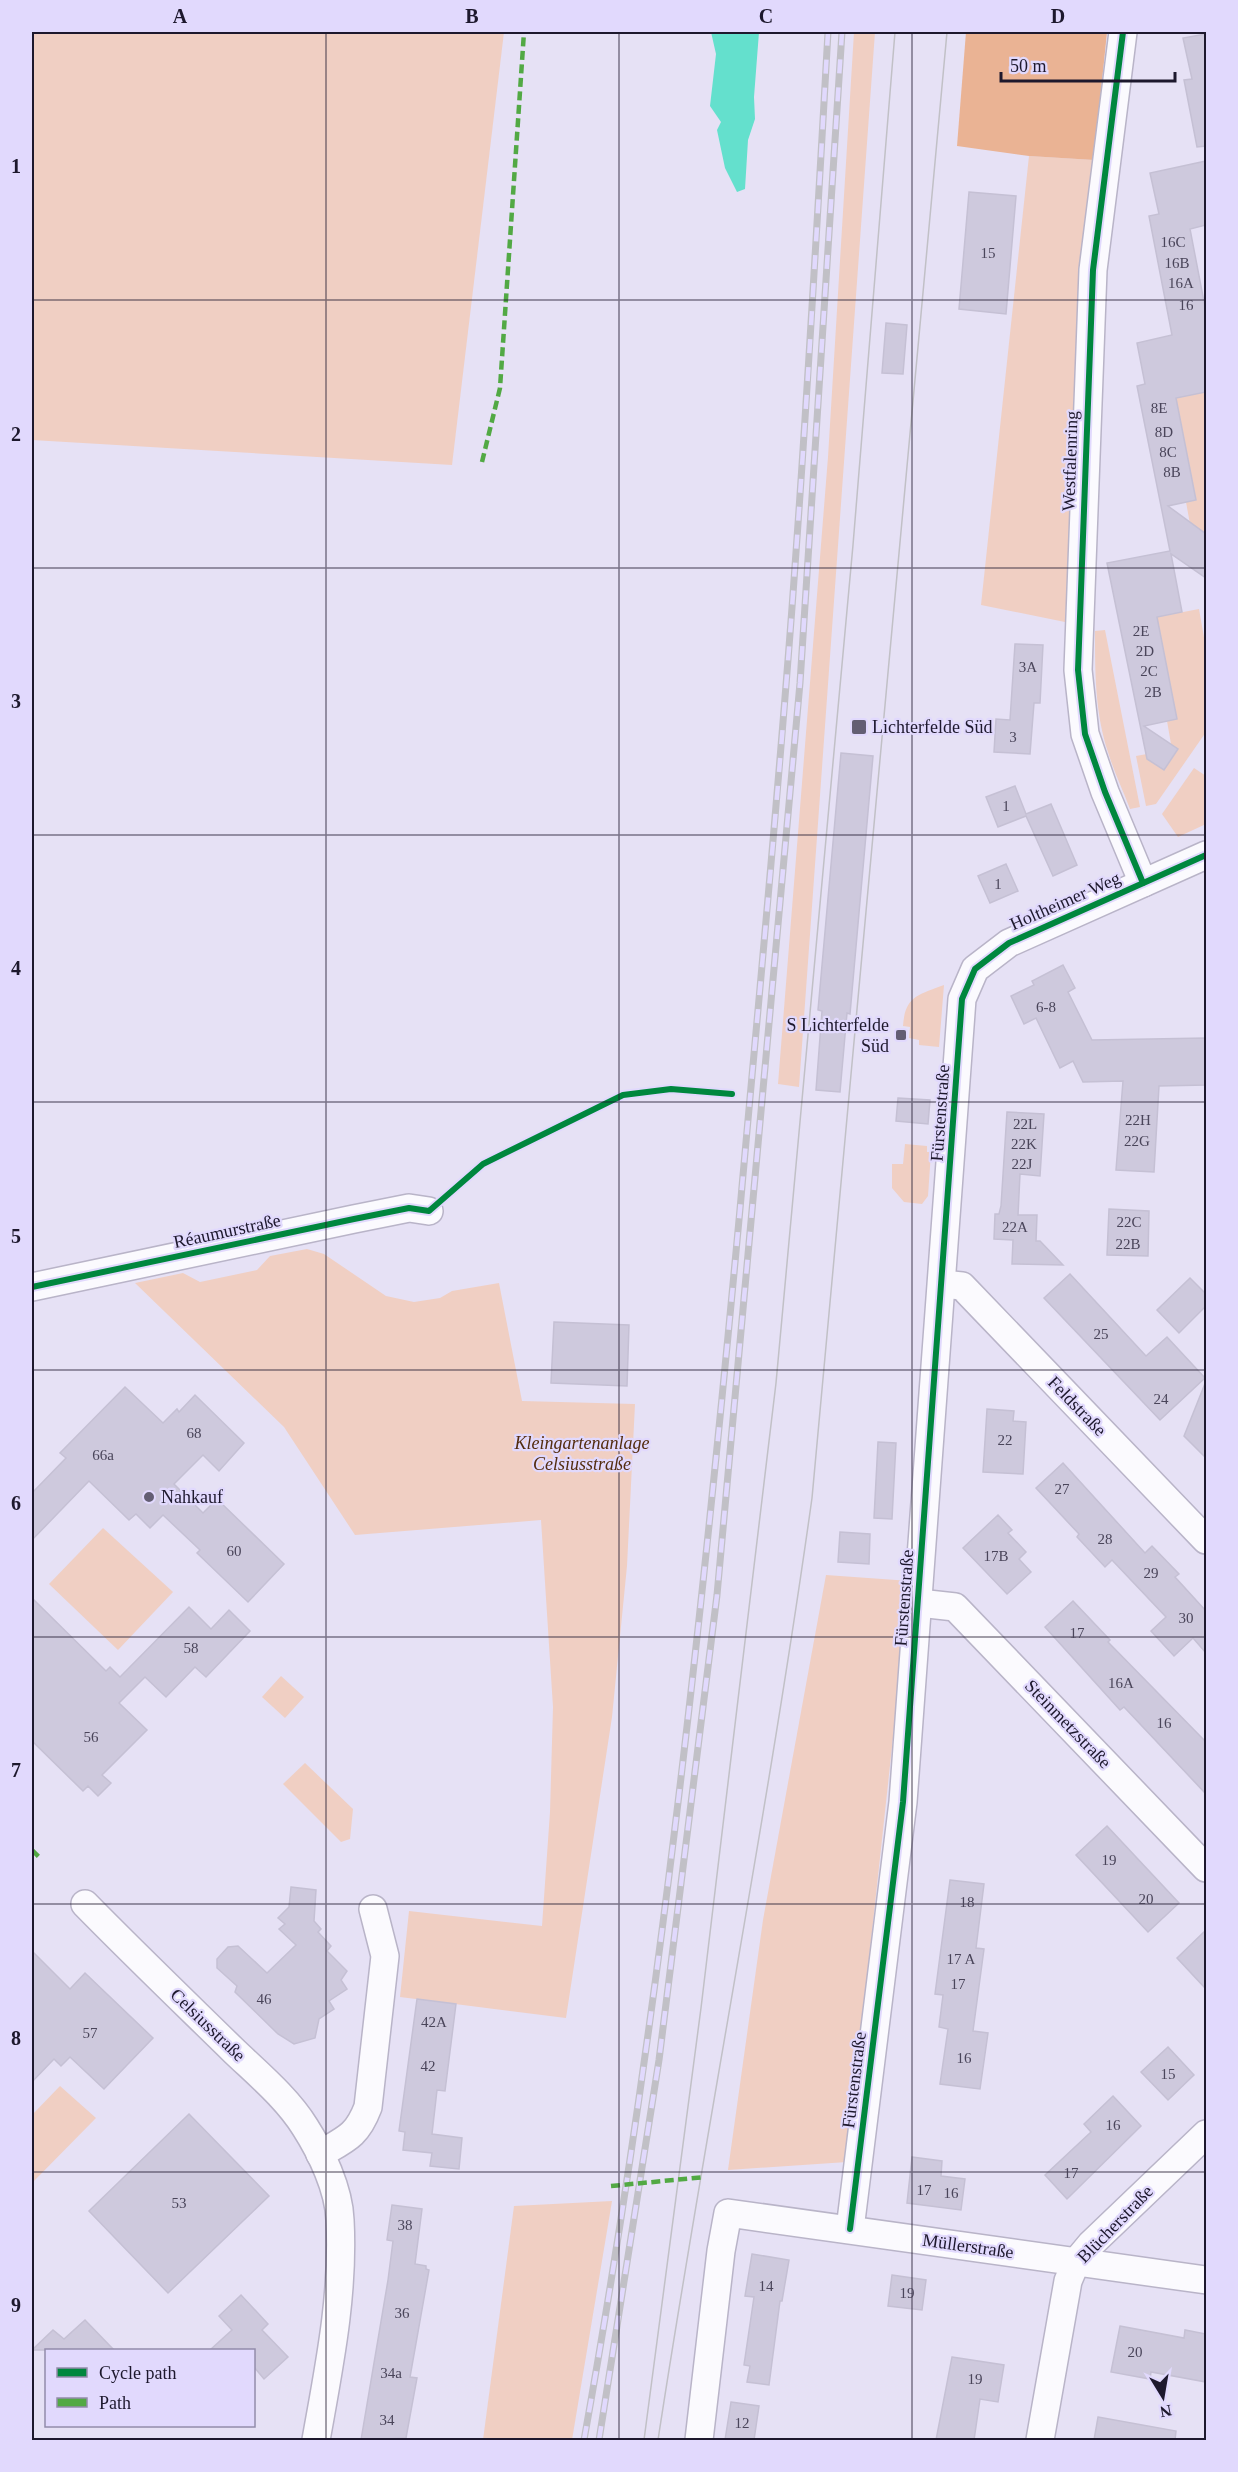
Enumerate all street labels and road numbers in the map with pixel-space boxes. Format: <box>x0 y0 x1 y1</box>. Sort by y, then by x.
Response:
street label: Westfalenring <box>1058 410 1082 512</box>
street label: Holtheimer Weg <box>1007 868 1123 934</box>
street label: Fürstenstraße <box>927 1064 953 1162</box>
street label: Réaumurstraße <box>172 1210 282 1252</box>
street label: Feldstraße <box>1044 1372 1110 1440</box>
street label: Fürstenstraße <box>891 1549 917 1647</box>
street label: Steinmetzstraße <box>1021 1676 1115 1772</box>
street label: Celsiusstraße <box>167 1984 249 2066</box>
street label: Fürstenstraße <box>838 2031 870 2129</box>
street label: Blücherstraße <box>1073 2181 1157 2267</box>
street label: Müllerstraße <box>921 2230 1015 2262</box>

